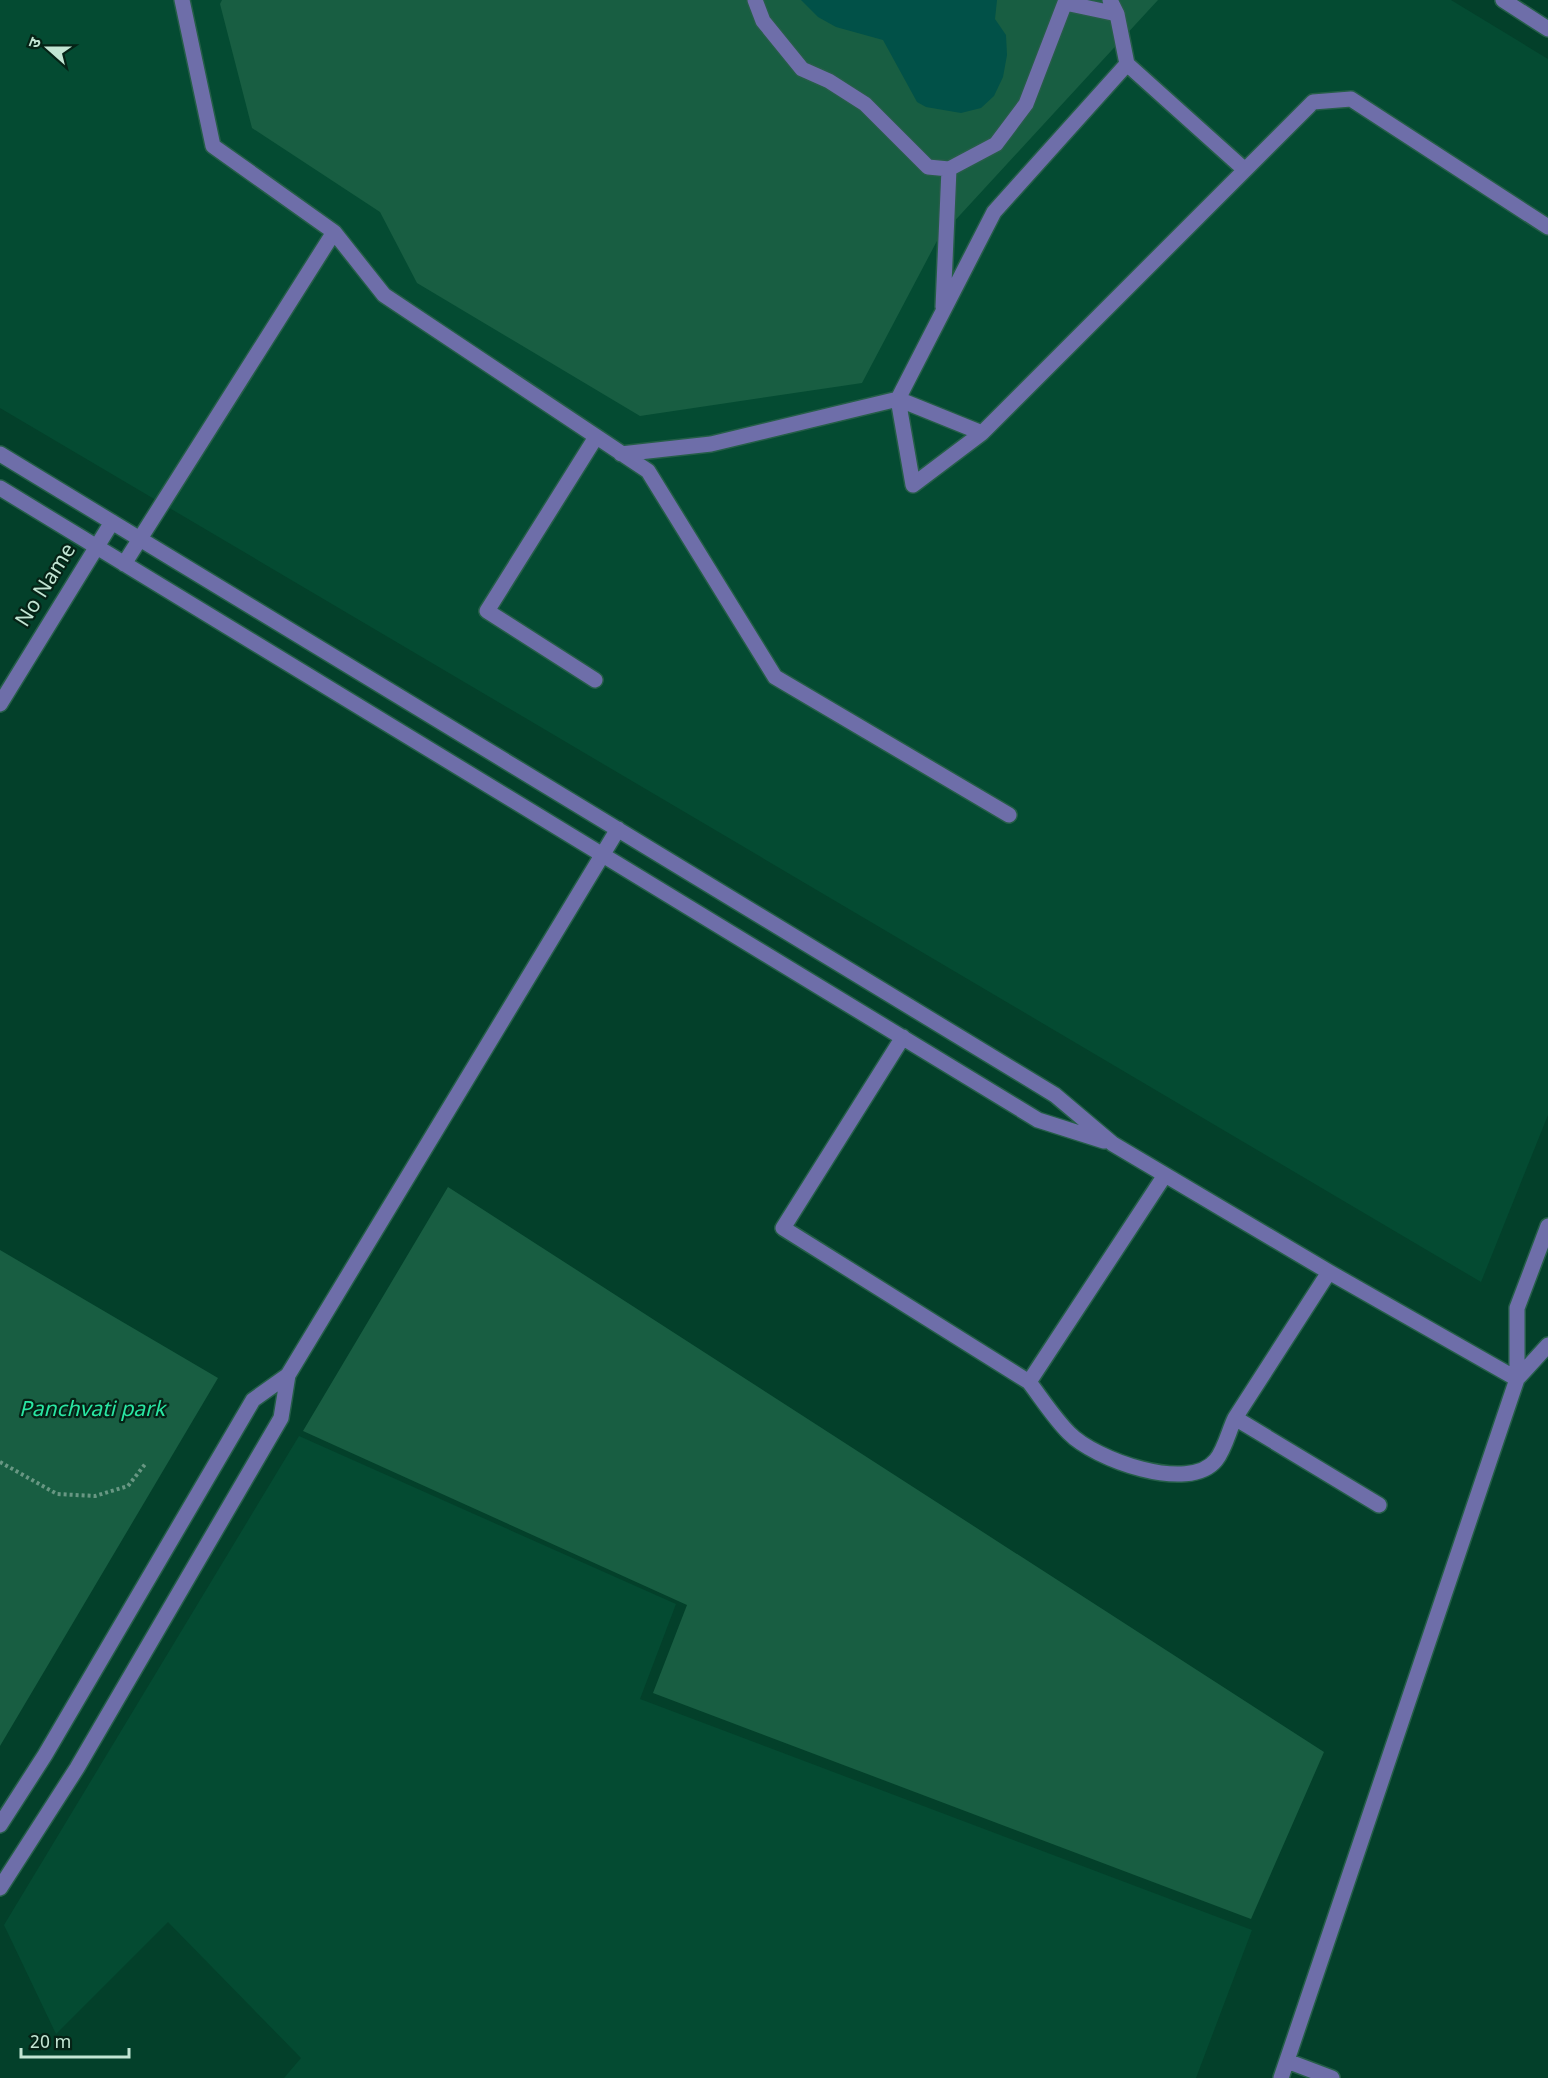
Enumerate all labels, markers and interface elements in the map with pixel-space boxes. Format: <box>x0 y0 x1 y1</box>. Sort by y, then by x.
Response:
north arrow <box>18 18 78 78</box>
text: उ <box>25 35 48 52</box>
street label: No Name <box>10 539 84 633</box>
park label: Panchvati park <box>19 1397 168 1425</box>
scale bar <box>21 2021 129 2059</box>
text: 20 m <box>30 2032 71 2055</box>

